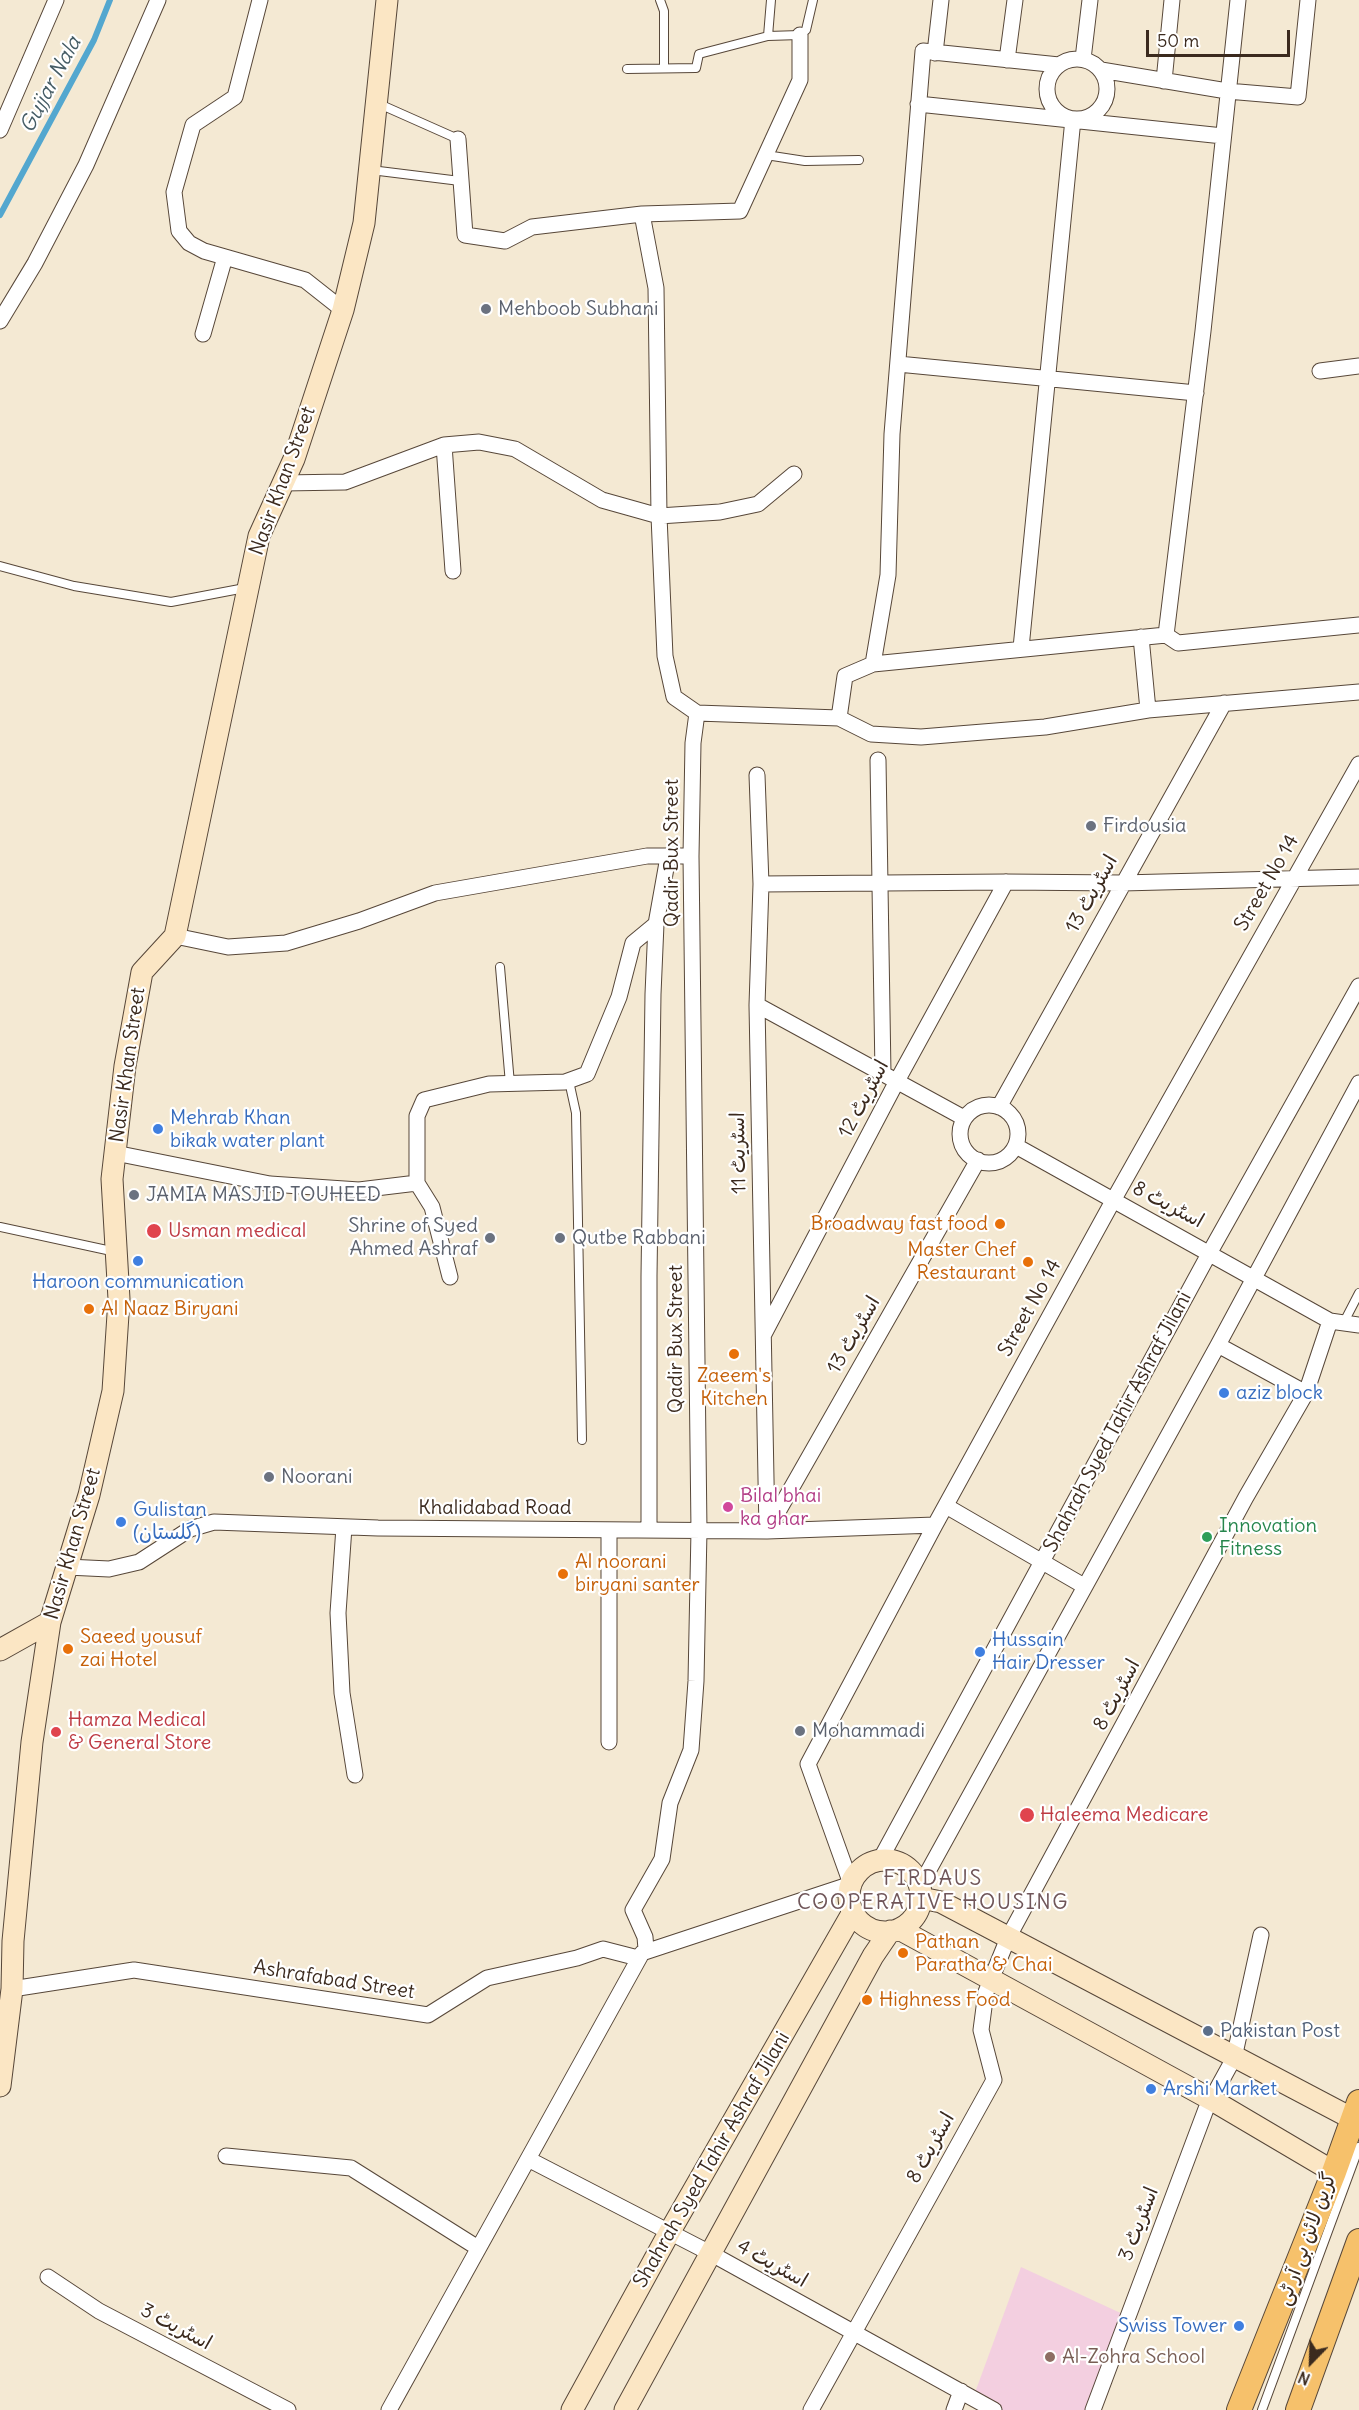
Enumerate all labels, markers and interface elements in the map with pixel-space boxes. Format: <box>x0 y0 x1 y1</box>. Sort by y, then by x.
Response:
scale bar <box>1149 18 1293 56</box>
text: 50 m <box>1157 29 1199 52</box>
water label: Gujjar Nala <box>15 33 87 137</box>
place label: Mehboob Subhani <box>498 297 659 321</box>
marker: Mehboob Subhani <box>479 302 493 316</box>
street label: Nasir Khan Street <box>245 403 321 559</box>
street label: Qadir Bux Street <box>660 779 684 927</box>
place label: Firdousia <box>1103 814 1186 838</box>
marker: Firdousia <box>1084 819 1098 833</box>
street label: Street No 14 <box>1230 831 1304 935</box>
street label: اسٹریٹ 13 <box>1061 851 1123 937</box>
street label: Nasir Khan Street <box>105 986 151 1144</box>
street label: اسٹریٹ 12 <box>834 1056 894 1142</box>
place label: Mehrab Khan bikak water plant <box>170 1106 325 1153</box>
street label: اسٹریٹ 11 <box>726 1112 752 1194</box>
marker: Mehrab Khan bikak water plant <box>151 1122 165 1136</box>
street label: اسٹریٹ 8 <box>1128 1176 1208 1234</box>
place label: JAMIA MASJID TOUHEED <box>146 1183 381 1207</box>
marker: JAMIA MASJID TOUHEED <box>127 1188 141 1202</box>
place label: Broadway fast food <box>811 1212 988 1236</box>
place label: Shrine of Syed Ahmed Ashraf <box>348 1214 478 1261</box>
marker: Broadway fast food <box>993 1217 1007 1231</box>
place label: Usman medical <box>168 1219 306 1243</box>
marker: Usman medical <box>145 1222 163 1240</box>
place label: Qutbe Rabbani <box>572 1226 706 1250</box>
marker: Shrine of Syed Ahmed Ashraf <box>483 1231 497 1245</box>
marker: Qutbe Rabbani <box>553 1231 567 1245</box>
place label: Master Chef Restaurant <box>907 1238 1016 1285</box>
marker: Haroon communication <box>131 1254 145 1268</box>
street label: Street No 14 <box>993 1255 1067 1361</box>
marker: Master Chef Restaurant <box>1021 1255 1035 1269</box>
street label: Qadir Bux Street <box>664 1265 688 1413</box>
place label: Haroon communication <box>32 1270 244 1294</box>
street label: Shahrah Syed Tahir Ashraf Jilani <box>1039 1288 1197 1556</box>
street label: اسٹریٹ 13 <box>822 1292 886 1378</box>
place label: Al Naaz Biryani <box>101 1297 238 1321</box>
marker: Al Naaz Biryani <box>82 1302 96 1316</box>
marker: Zaeem's Kitchen <box>727 1347 741 1361</box>
place label: Zaeem's Kitchen <box>697 1364 771 1411</box>
place label: aziz block <box>1236 1381 1323 1405</box>
marker: aziz block <box>1217 1386 1231 1400</box>
street label: Nasir Khan Street <box>40 1465 106 1623</box>
place label: Noorani <box>281 1465 353 1489</box>
marker: Noorani <box>262 1470 276 1484</box>
place label: Bilal bhai ka ghar <box>740 1484 821 1531</box>
street label: Khalidabad Road <box>418 1496 572 1520</box>
place label: Gulistan (گلستان) <box>133 1498 207 1545</box>
marker: Bilal bhai ka ghar <box>721 1500 735 1514</box>
place label: Innovation Fitness <box>1219 1514 1317 1561</box>
marker: Gulistan (گلستان) <box>114 1515 128 1529</box>
marker: Innovation Fitness <box>1200 1530 1214 1544</box>
place label: Al noorani biryani santer <box>575 1550 700 1597</box>
marker: Al noorani biryani santer <box>556 1567 570 1581</box>
place label: Saeed yousuf zai Hotel <box>80 1625 202 1672</box>
place label: Hussain Hair Dresser <box>992 1628 1105 1675</box>
marker: Saeed yousuf zai Hotel <box>61 1642 75 1656</box>
marker: Hussain Hair Dresser <box>973 1645 987 1659</box>
street label: اسٹریٹ 8 <box>1088 1655 1146 1735</box>
place label: Hamza Medical & General Store <box>68 1708 211 1755</box>
place label: Mohammadi <box>812 1719 925 1743</box>
marker: Mohammadi <box>793 1724 807 1738</box>
marker: Hamza Medical & General Store <box>49 1725 63 1739</box>
place label: Haleema Medicare <box>1040 1803 1208 1827</box>
marker: Haleema Medicare <box>1018 1806 1036 1824</box>
district label: FIRDAUS COOPERATIVE HOUSING <box>797 1866 1069 1916</box>
place label: Pathan Paratha & Chai <box>915 1930 1052 1977</box>
marker: Pathan Paratha & Chai <box>896 1946 910 1960</box>
street label: Ashrafabad Street <box>252 1955 416 2005</box>
place label: Highness Food <box>879 1988 1011 2012</box>
marker: Highness Food <box>860 1993 874 2007</box>
place label: Pakistan Post <box>1220 2019 1340 2043</box>
marker: Pakistan Post <box>1201 2024 1215 2038</box>
street label: Shahrah Syed Tahir Ashraf Jilani <box>629 2028 795 2292</box>
place label: Arshi Market <box>1163 2077 1277 2101</box>
marker: Arshi Market <box>1144 2082 1158 2096</box>
street label: اسٹریٹ 8 <box>902 2108 960 2188</box>
street label: گرین لائن بی آر ٹی <box>1272 2169 1342 2309</box>
street label: اسٹریٹ 3 <box>1114 2184 1164 2264</box>
street label: اسٹریٹ 4 <box>732 2235 812 2293</box>
street label: اسٹریٹ 3 <box>136 2298 216 2356</box>
place label: Swiss Tower <box>1118 2314 1227 2338</box>
marker: Swiss Tower <box>1232 2319 1246 2333</box>
north arrow <box>1281 2332 1341 2392</box>
place label: Al-Zohra School <box>1062 2345 1205 2369</box>
marker: Al-Zohra School <box>1043 2350 1057 2364</box>
text: N <box>1295 2367 1313 2390</box>

